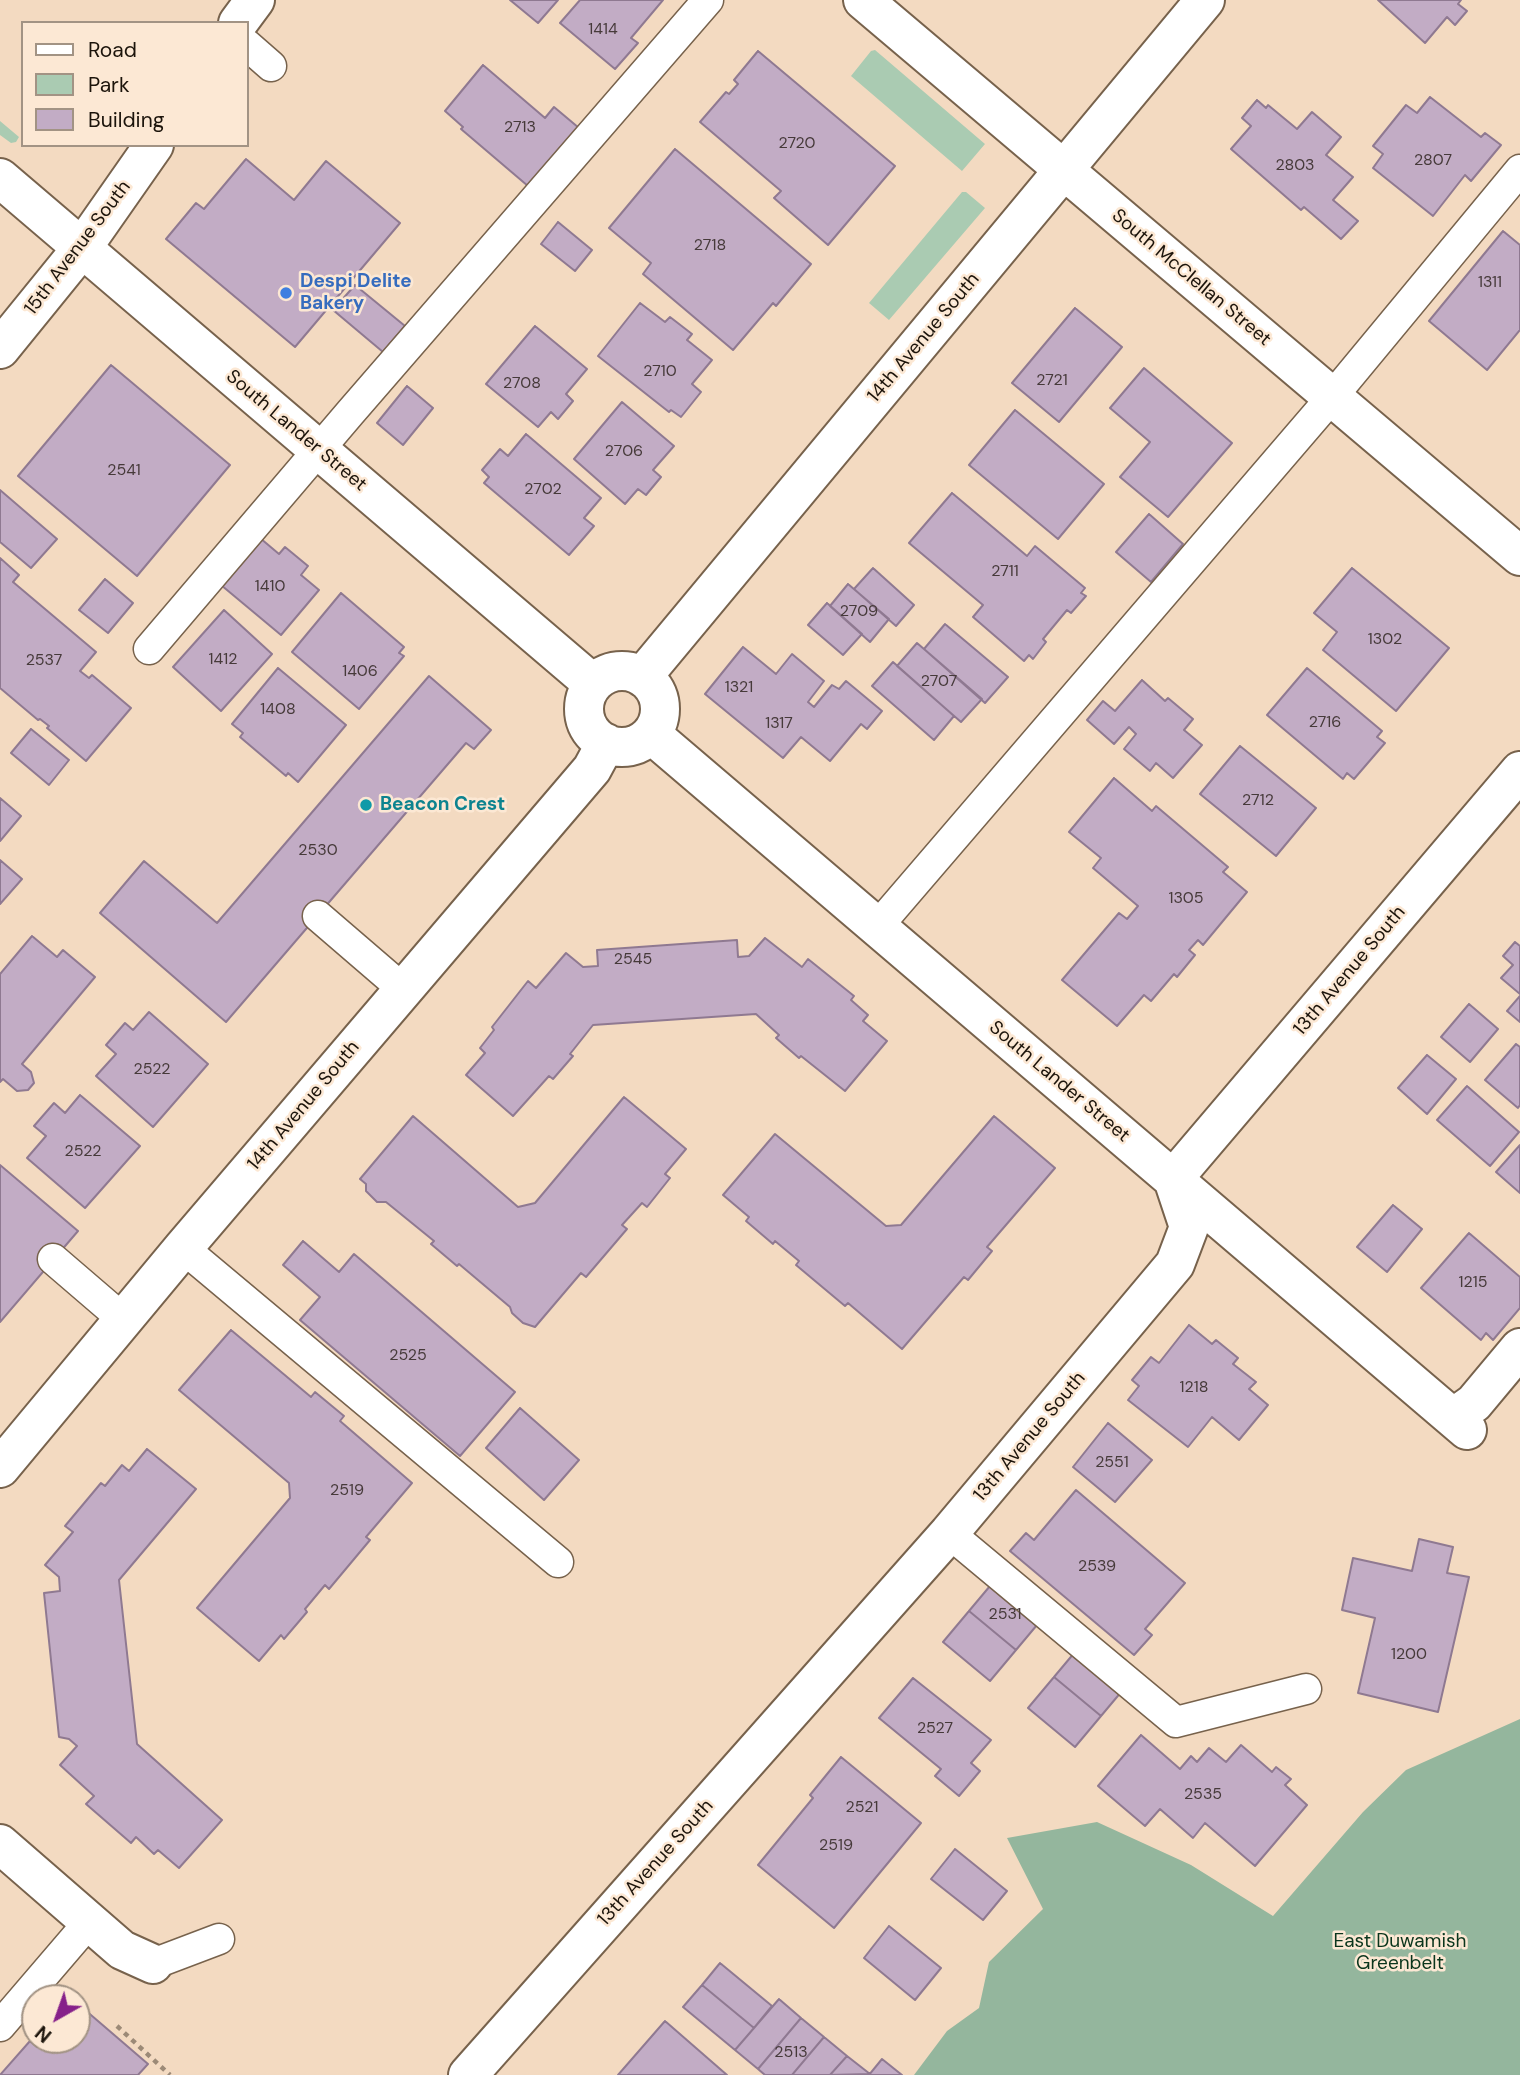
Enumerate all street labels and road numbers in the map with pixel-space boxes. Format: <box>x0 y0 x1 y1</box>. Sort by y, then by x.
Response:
street label: 15th Avenue South <box>20 176 136 320</box>
street label: South McClellan Street <box>1107 205 1275 351</box>
street label: 14th Avenue South <box>863 269 985 407</box>
street label: South Lander Street <box>221 366 371 496</box>
street label: 13th Avenue South <box>1289 902 1411 1040</box>
street label: South Lander Street <box>984 1017 1134 1147</box>
street label: 14th Avenue South <box>243 1037 365 1175</box>
street label: 13th Avenue South <box>969 1368 1091 1506</box>
street label: 13th Avenue South <box>593 1795 719 1931</box>

